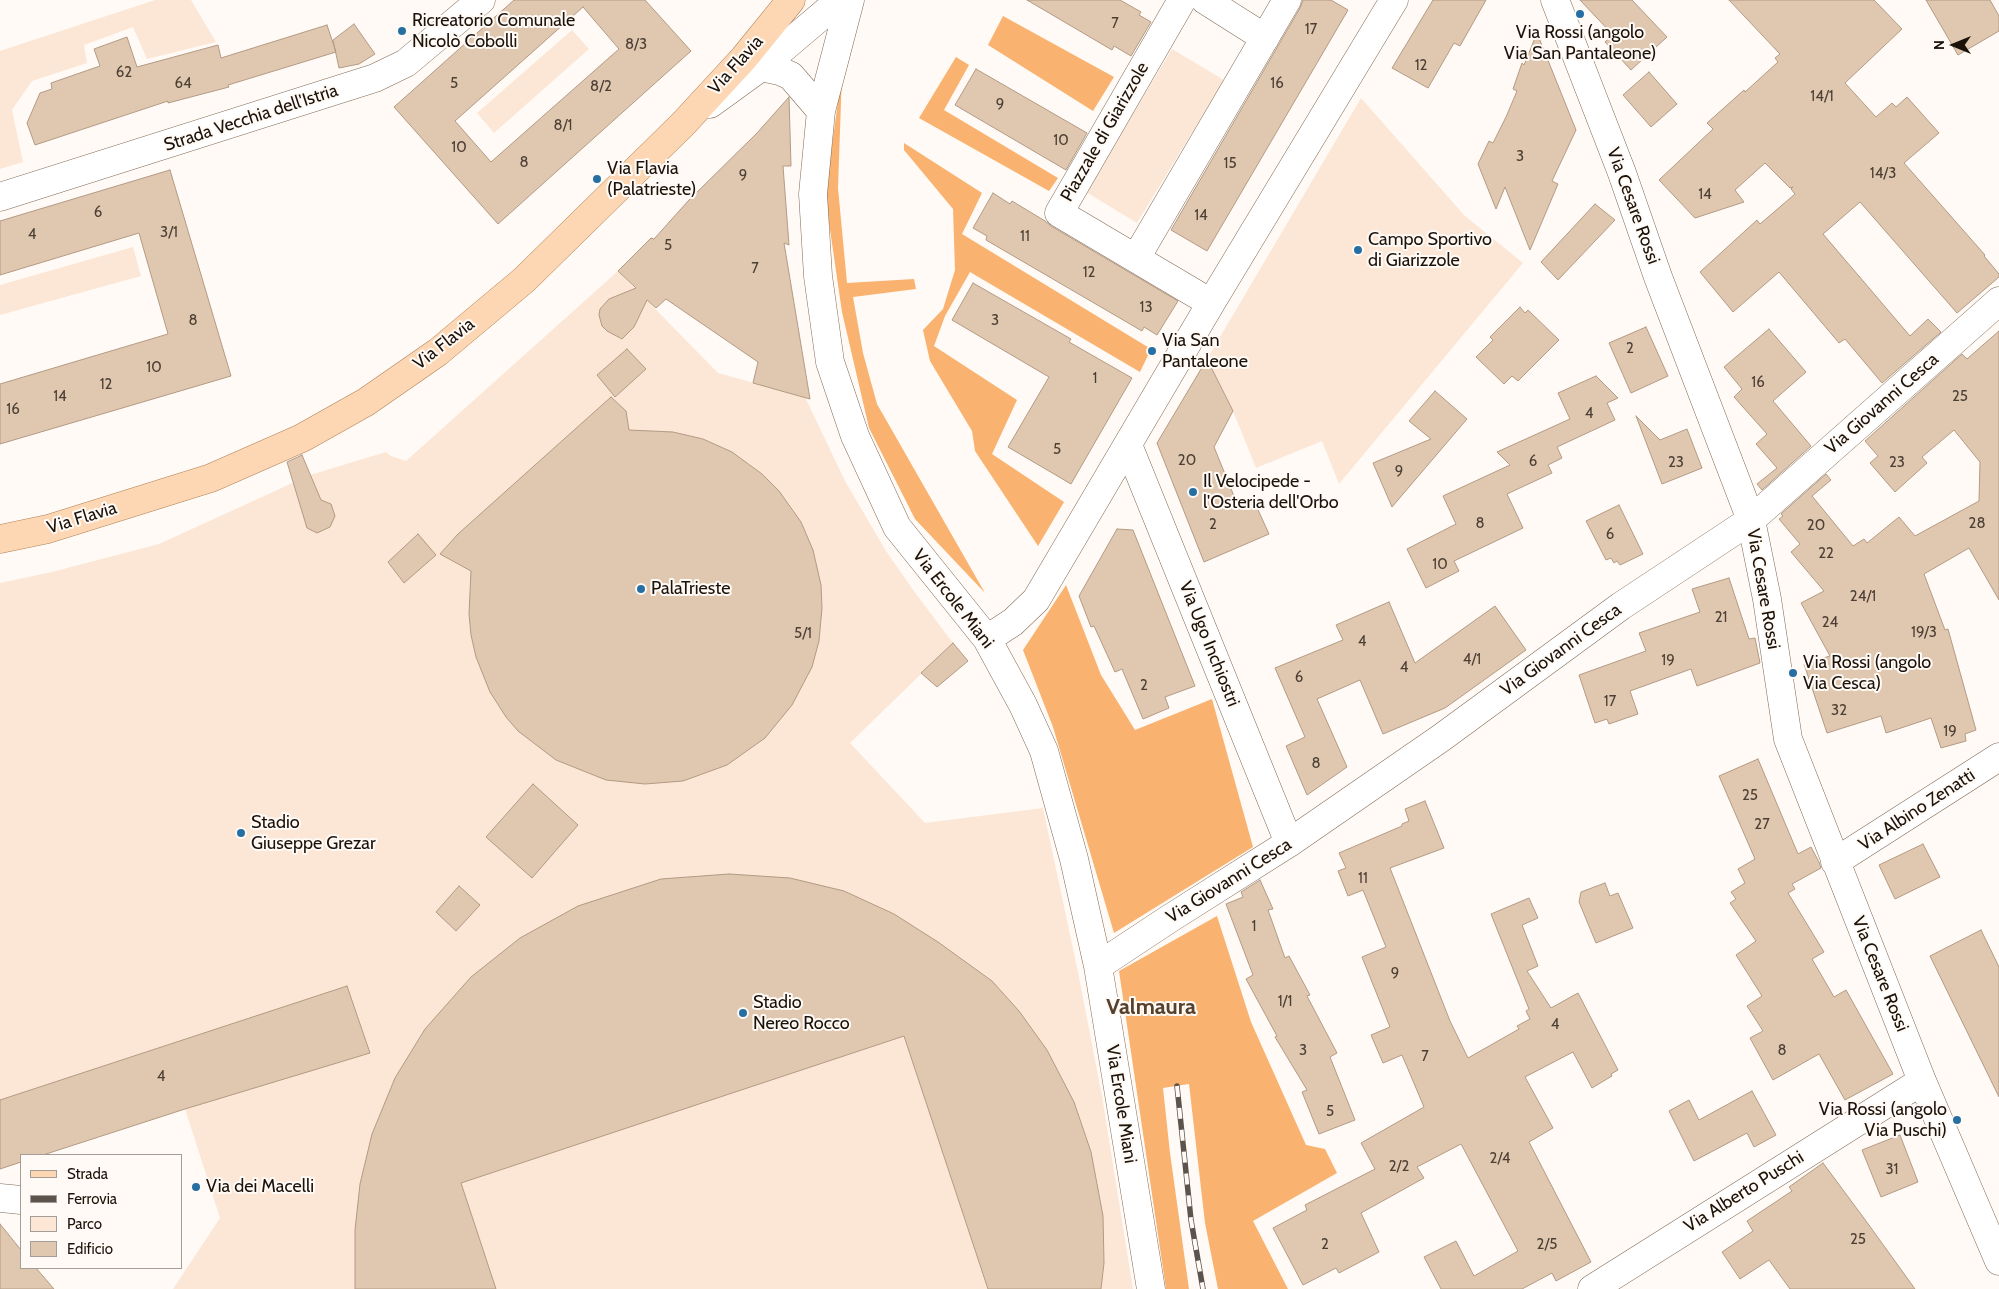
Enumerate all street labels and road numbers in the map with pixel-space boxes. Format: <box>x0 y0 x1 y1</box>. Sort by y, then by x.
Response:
street label: Via Flavia <box>704 31 768 99</box>
street label: Piazzale di Giarizzole <box>1056 58 1154 206</box>
street label: Strada Vecchia dell'Istria <box>161 80 341 156</box>
street label: Via Cesare Rossi <box>1602 145 1664 267</box>
street label: Via Flavia <box>409 313 479 375</box>
street label: Via Giovanni Cesca <box>1821 349 1943 459</box>
street label: Via Flavia <box>45 497 119 539</box>
street label: Via Cesare Rossi <box>1742 527 1784 651</box>
street label: Via Ercole Miani <box>908 545 998 653</box>
street label: Via Ugo Inchiostri <box>1174 578 1244 710</box>
street label: Via Giovanni Cesca <box>1497 599 1625 701</box>
street label: Via Albino Zenatti <box>1855 764 1979 856</box>
street label: Via Giovanni Cesca <box>1162 834 1296 928</box>
street label: Via Cesare Rossi <box>1847 913 1913 1035</box>
street label: Via Ercole Miani <box>1101 1043 1141 1165</box>
street label: Via Alberto Puschi <box>1680 1147 1808 1237</box>

